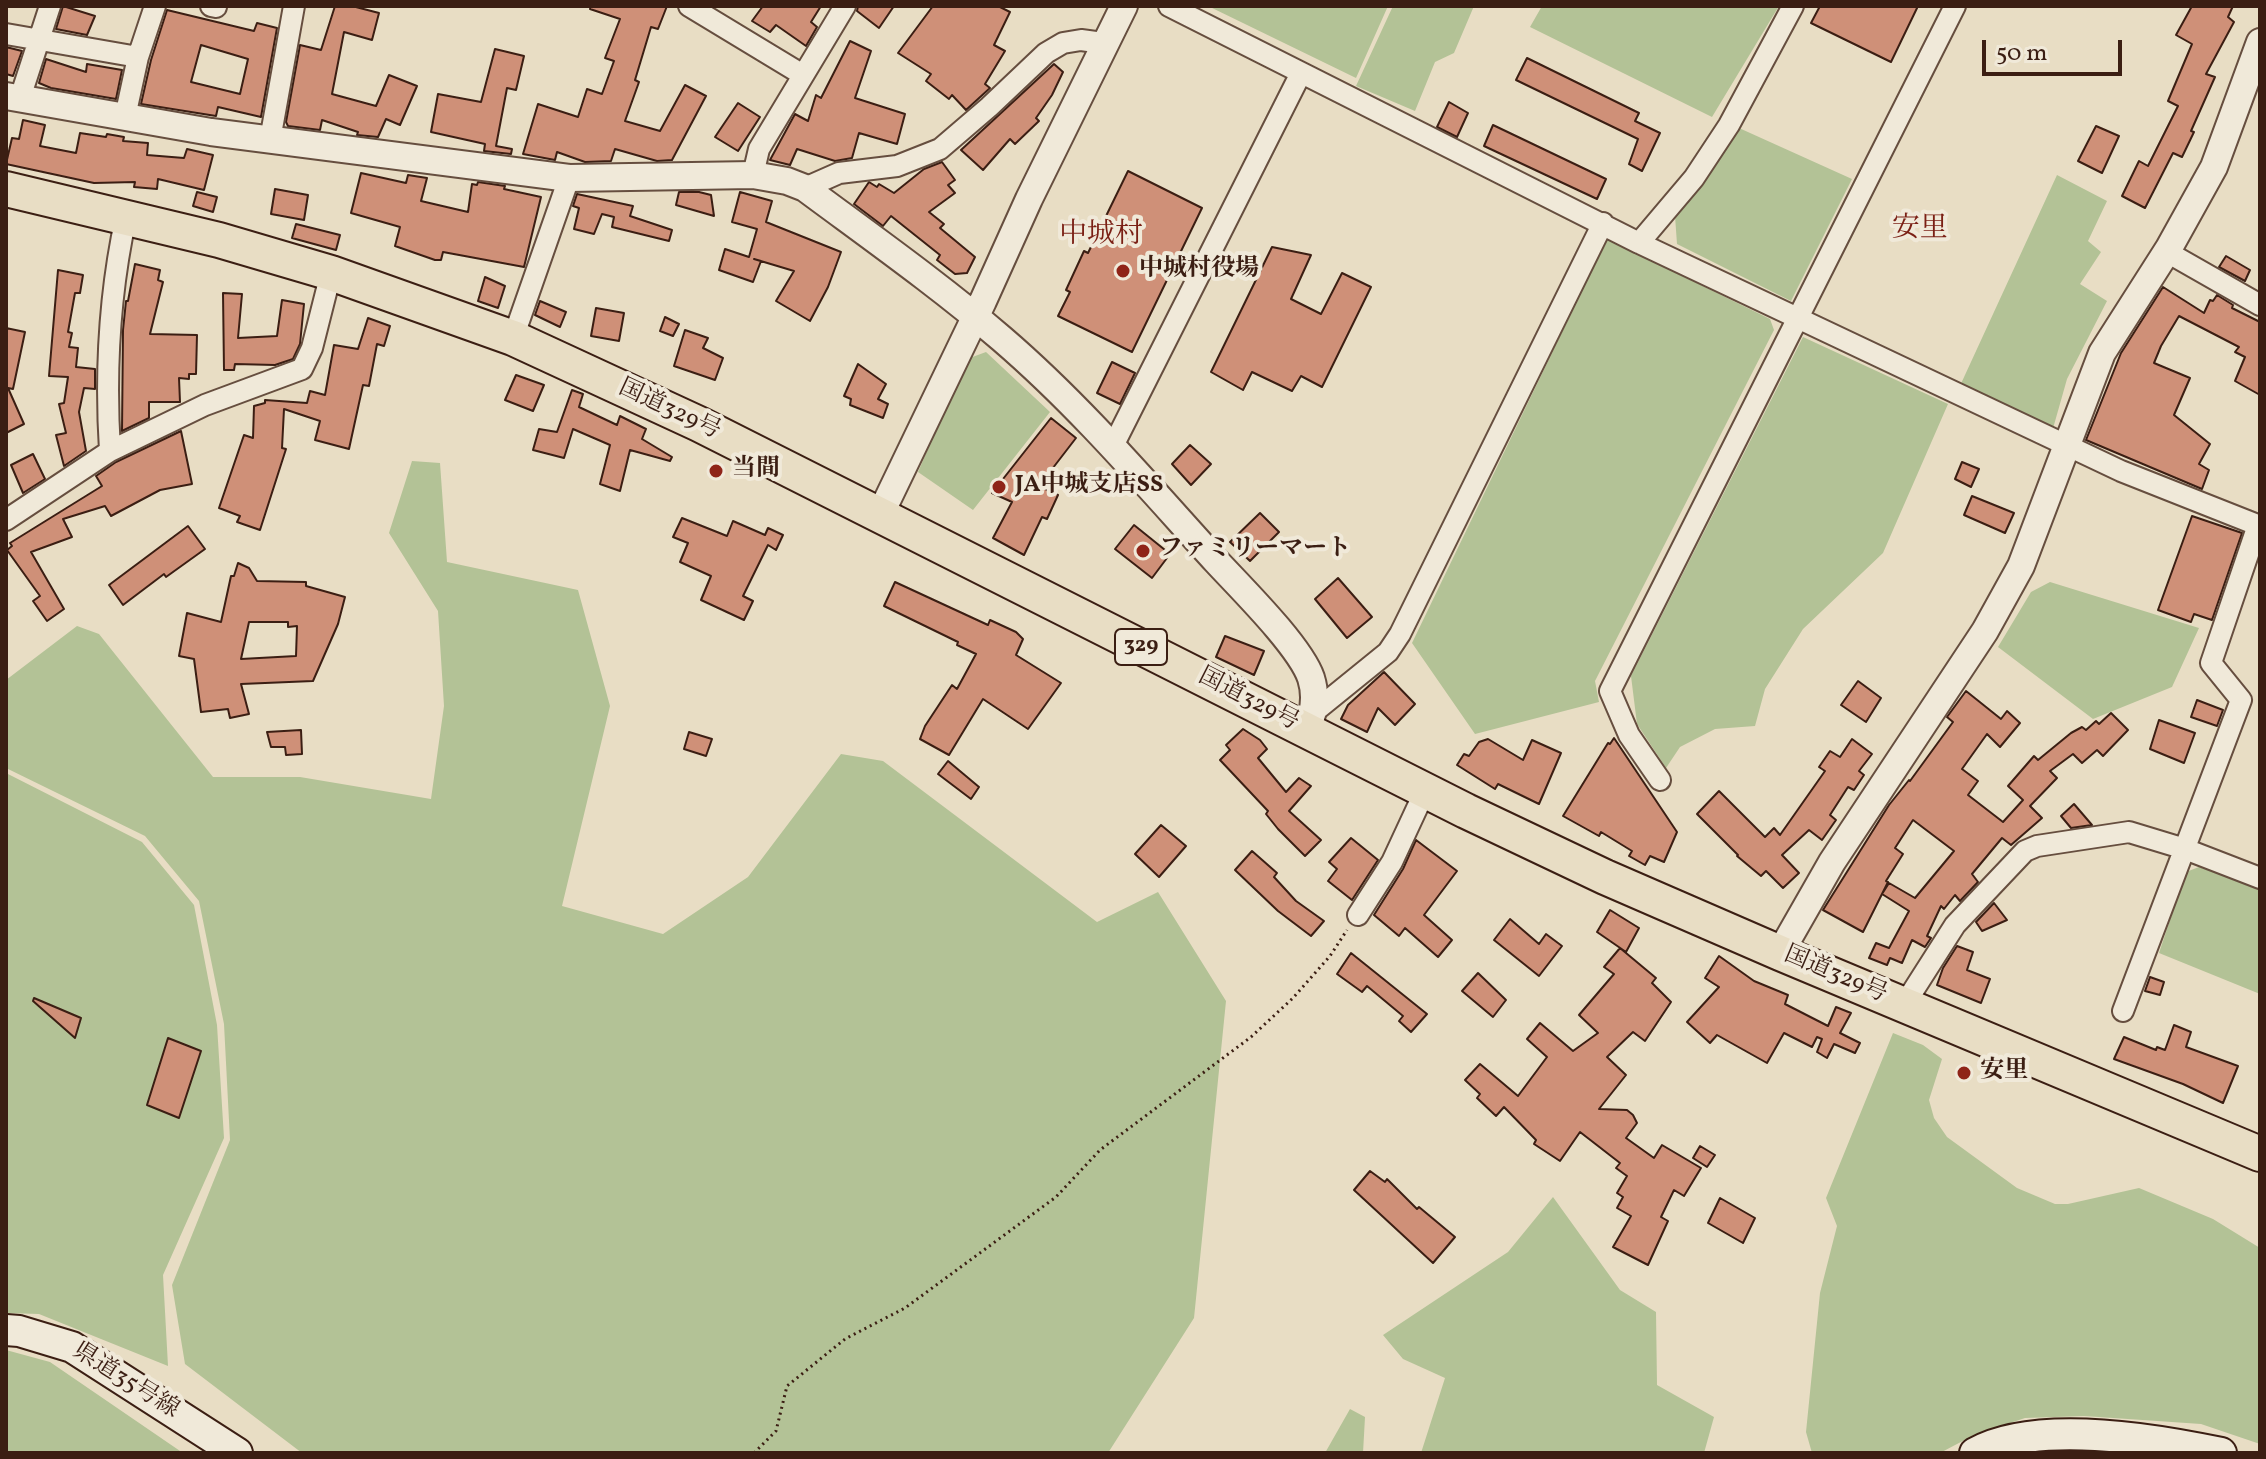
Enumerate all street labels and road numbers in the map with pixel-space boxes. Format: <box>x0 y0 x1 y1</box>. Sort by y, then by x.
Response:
street label: 国道329号 <box>613 375 725 447</box>
road number: 329 <box>1115 629 1167 665</box>
street label: 国道329号 <box>1193 663 1303 739</box>
street label: 国道329号 <box>1779 941 1891 1011</box>
street label: 県道35号線 <box>67 1338 183 1426</box>

